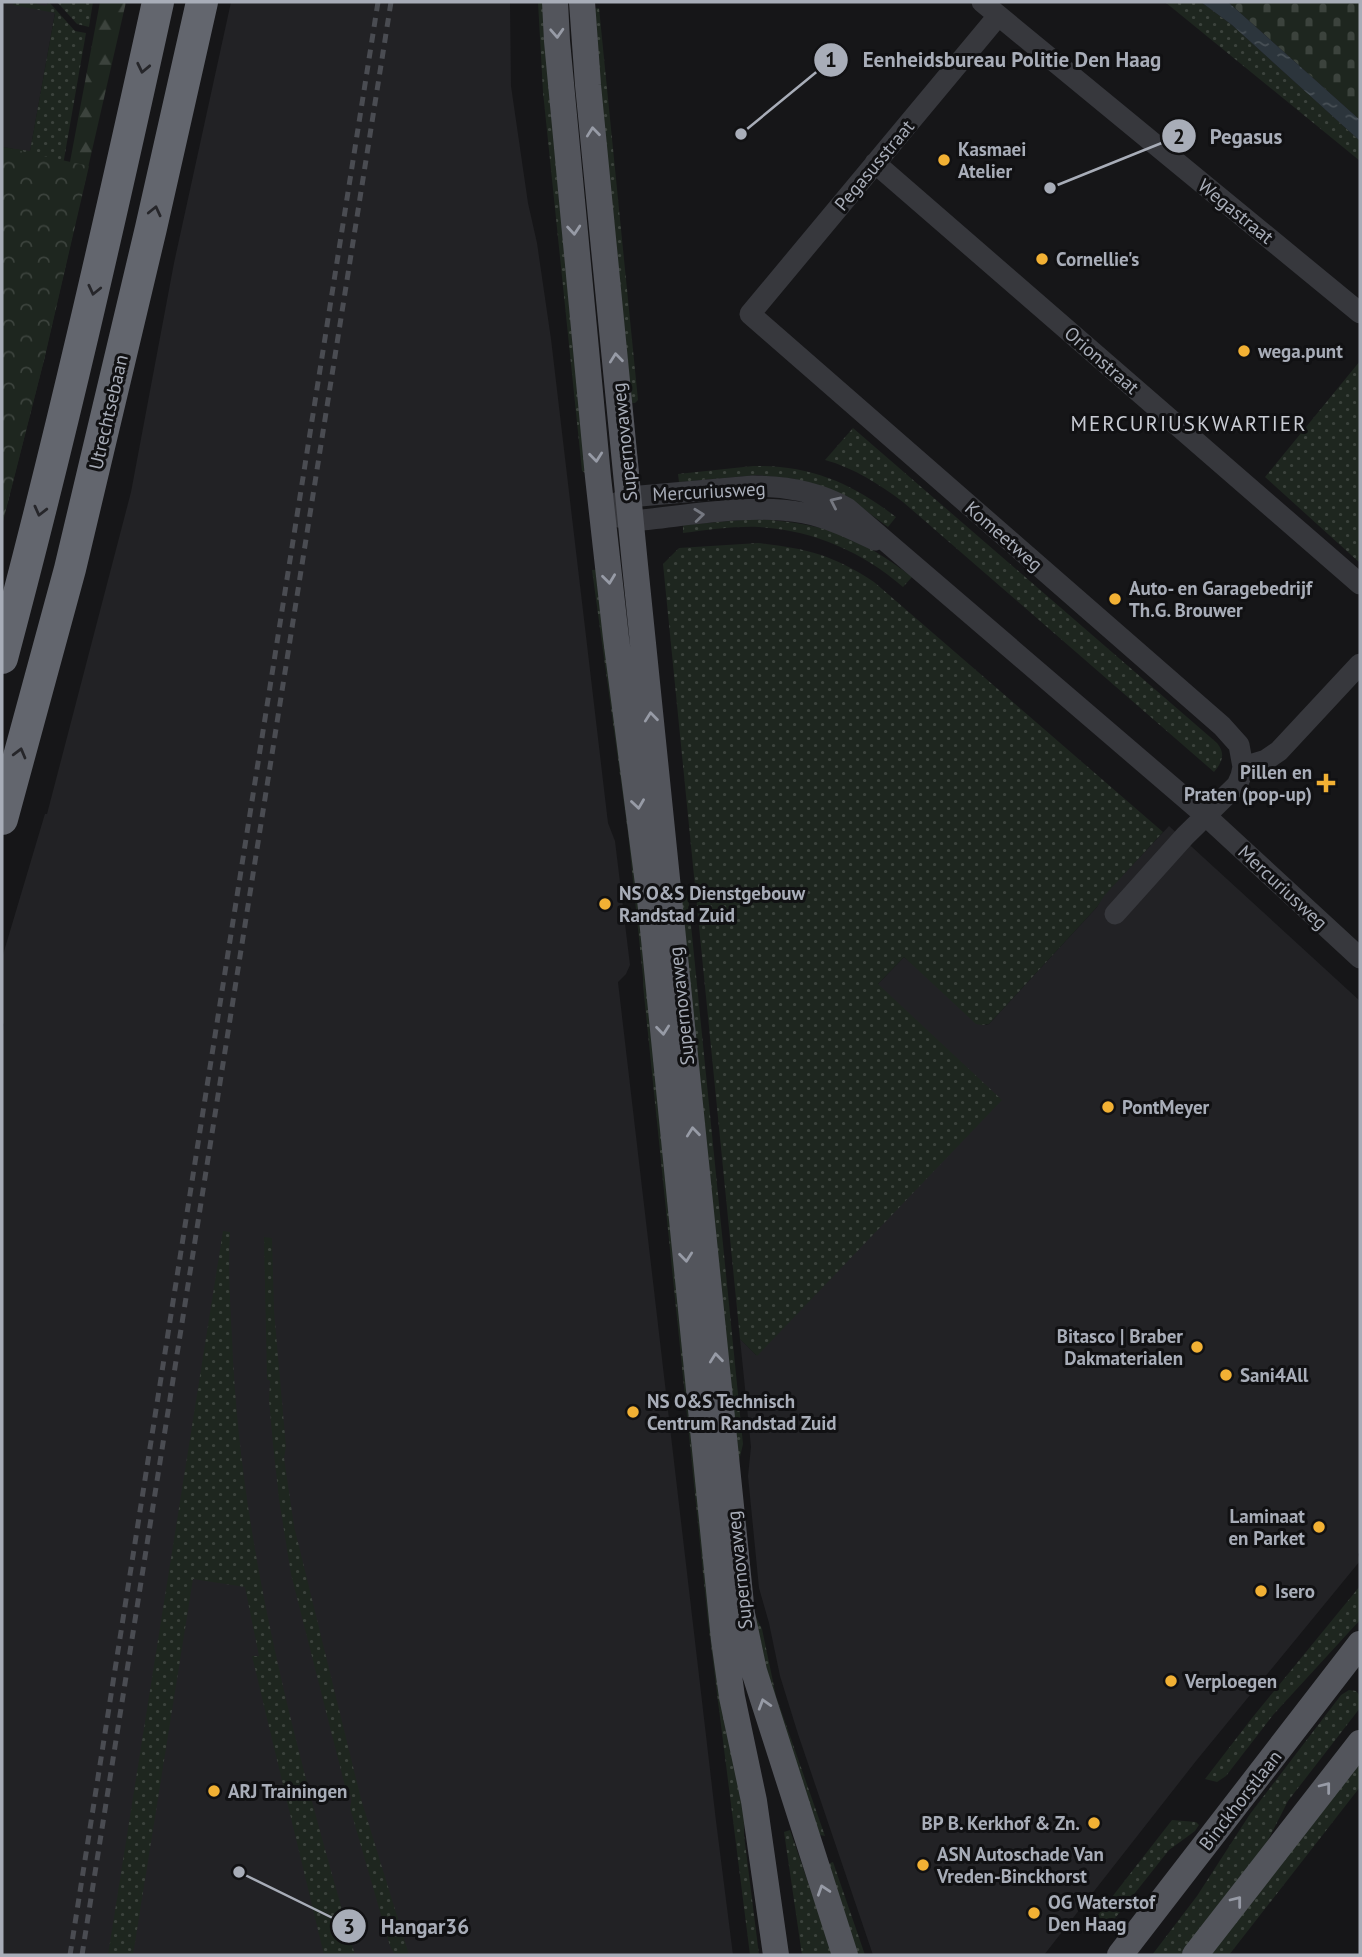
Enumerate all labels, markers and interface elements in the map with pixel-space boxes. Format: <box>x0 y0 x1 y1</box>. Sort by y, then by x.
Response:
one-way arrow <box>549 28 564 39</box>
callout: Eenheidsbureau Politie Den Haag <box>813 39 1175 81</box>
text: 1 <box>825 46 837 73</box>
text: Eenheidsbureau Politie Den Haag <box>863 46 1161 73</box>
one-way arrow <box>137 62 152 74</box>
street label: Pegasusstraat <box>829 114 919 215</box>
callout: Pegasus <box>1161 115 1297 157</box>
text: 2 <box>1173 123 1185 150</box>
text: Pegasus <box>1210 123 1282 150</box>
one-way arrow <box>585 126 600 138</box>
place label: Kasmaei Atelier <box>958 137 1026 183</box>
marker: Kasmaei Atelier <box>936 152 952 168</box>
street label: Wegastraat <box>1193 173 1279 249</box>
one-way arrow <box>147 205 161 217</box>
one-way arrow <box>567 225 582 236</box>
place label: Cornellie's <box>1056 247 1139 271</box>
marker: Cornellie's <box>1034 251 1050 267</box>
one-way arrow <box>87 284 102 296</box>
street label: Orionstraat <box>1060 321 1145 399</box>
place label: wega.punt <box>1257 339 1343 363</box>
marker: wega.punt <box>1236 343 1252 359</box>
street label: Utrechtsebaan <box>83 352 133 472</box>
one-way arrow <box>609 353 624 364</box>
street label: Supernovaweg <box>606 382 642 502</box>
district label: MERCURIUSKWARTIER <box>1070 410 1308 437</box>
one-way arrow <box>588 451 603 463</box>
street label: Mercuriusweg <box>652 476 766 506</box>
one-way arrow <box>830 496 842 510</box>
street label: Komeetweg <box>960 496 1048 576</box>
one-way arrow <box>34 505 48 517</box>
one-way arrow <box>694 508 705 523</box>
one-way arrow <box>601 573 616 584</box>
place label: Auto- en Garagebedrijf Th.G. Brouwer <box>1129 576 1314 622</box>
marker: Auto- en Garagebedrijf Th.G. Brouwer <box>1107 591 1123 607</box>
one-way arrow <box>644 712 659 723</box>
one-way arrow <box>12 747 26 759</box>
place label: Pillen en Praten (pop-up) <box>1184 760 1312 806</box>
marker: Pillen en Praten (pop-up) <box>1318 775 1334 791</box>
one-way arrow <box>630 798 645 810</box>
street label: Mercuriusweg <box>1233 840 1333 934</box>
place label: NS O&S Dienstgebouw Randstad Zuid <box>619 881 806 927</box>
marker: NS O&S Dienstgebouw Randstad Zuid <box>597 896 613 912</box>
street label: Supernovaweg <box>663 946 699 1066</box>
one-way arrow <box>656 1024 671 1036</box>
place label: PontMeyer <box>1122 1095 1210 1119</box>
marker: PontMeyer <box>1100 1099 1116 1115</box>
one-way arrow <box>686 1126 701 1138</box>
one-way arrow <box>678 1251 693 1262</box>
place label: Bitasco | Braber Dakmaterialen <box>1057 1324 1183 1370</box>
marker: Bitasco | Braber Dakmaterialen <box>1189 1339 1205 1355</box>
one-way arrow <box>709 1352 724 1364</box>
place label: Sani4All <box>1240 1363 1309 1387</box>
marker: Sani4All <box>1218 1367 1234 1383</box>
place label: NS O&S Technisch Centrum Randstad Zuid <box>647 1389 837 1435</box>
marker: NS O&S Technisch Centrum Randstad Zuid <box>625 1404 641 1420</box>
place label: Laminaat en Parket <box>1228 1504 1305 1550</box>
street label: Supernovaweg <box>721 1510 757 1630</box>
marker: Laminaat en Parket <box>1311 1519 1327 1535</box>
place label: Isero <box>1275 1579 1315 1603</box>
marker: Isero <box>1253 1583 1269 1599</box>
place label: Verploegen <box>1184 1669 1277 1693</box>
marker: Verploegen <box>1163 1673 1179 1689</box>
one-way arrow <box>758 1698 773 1710</box>
street label: Binckhorstlaan <box>1193 1745 1287 1855</box>
place label: ARJ Trainingen <box>228 1779 347 1803</box>
marker: ARJ Trainingen <box>206 1783 222 1799</box>
one-way arrow <box>1317 1783 1330 1795</box>
place label: BP B. Kerkhof & Zn. <box>922 1811 1080 1835</box>
marker: BP B. Kerkhof & Zn. <box>1086 1815 1102 1831</box>
place label: ASN Autoschade Van Vreden-Binckhorst <box>936 1842 1104 1888</box>
marker: ASN Autoschade Van Vreden-Binckhorst <box>915 1857 931 1873</box>
one-way arrow <box>817 1885 831 1897</box>
place label: OG Waterstof Den Haag <box>1048 1890 1157 1936</box>
one-way arrow <box>1228 1897 1241 1909</box>
callout: Hangar36 <box>332 1905 483 1947</box>
marker: OG Waterstof Den Haag <box>1026 1905 1042 1921</box>
text: 3 <box>343 1913 355 1940</box>
text: Hangar36 <box>381 1913 469 1940</box>

